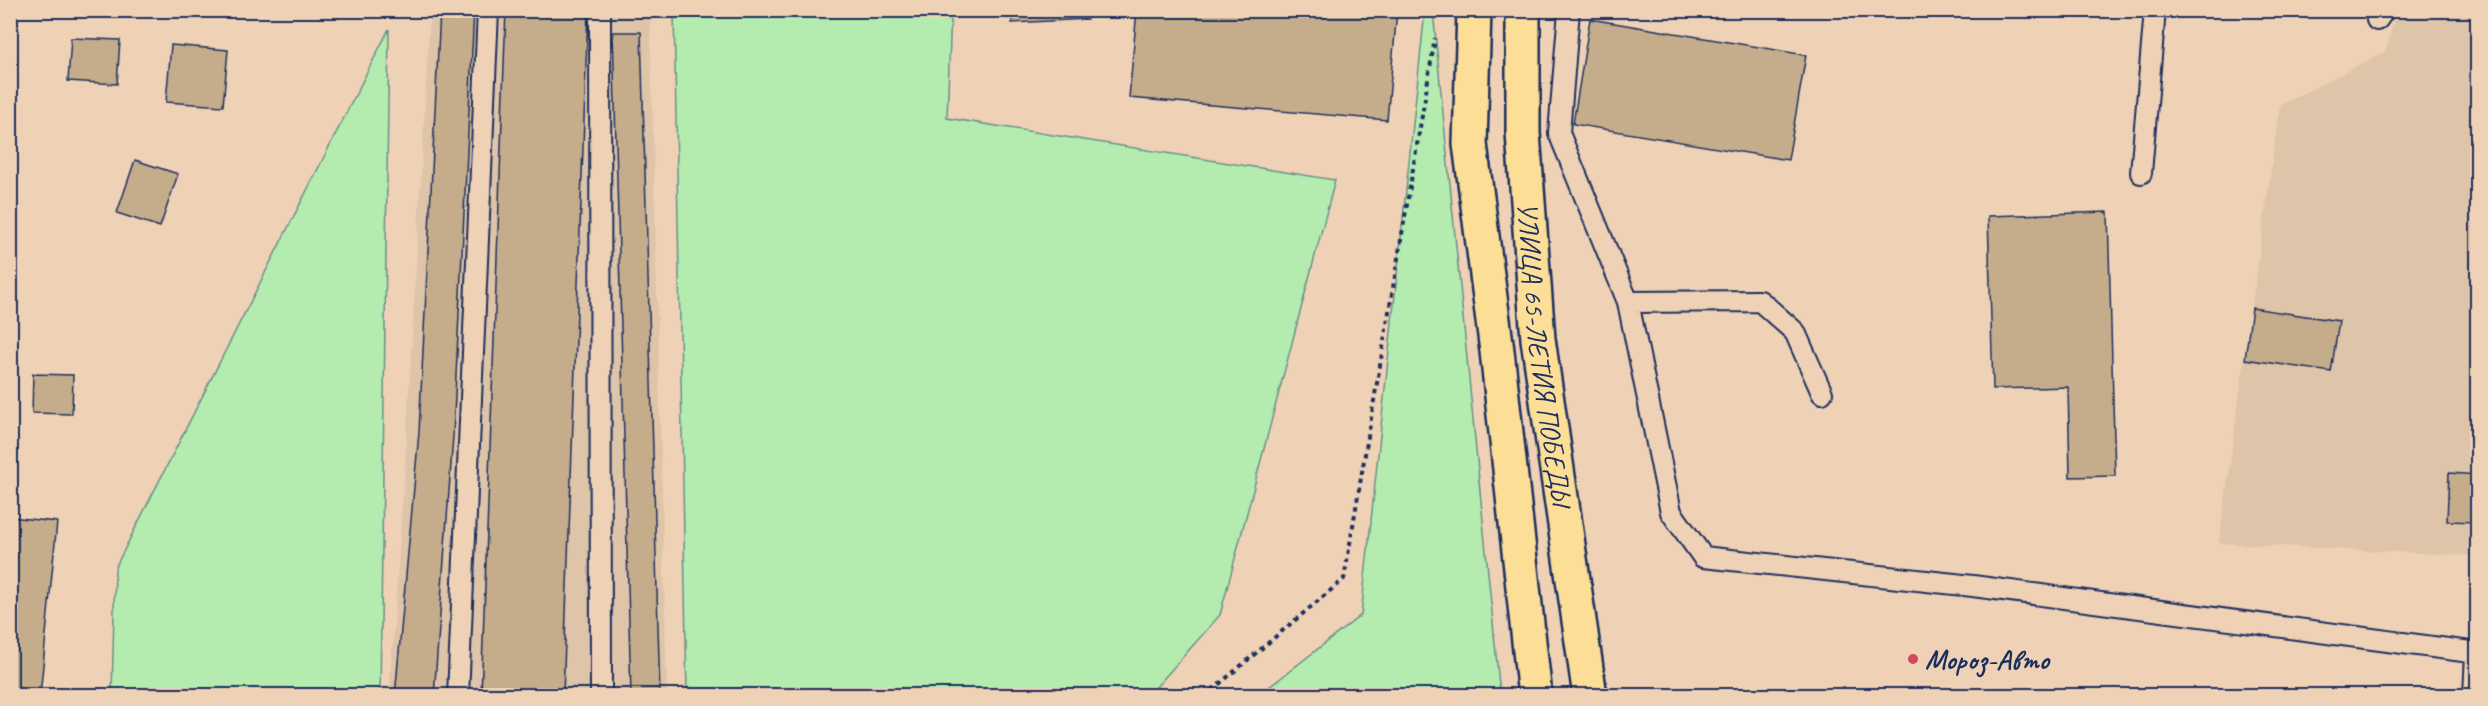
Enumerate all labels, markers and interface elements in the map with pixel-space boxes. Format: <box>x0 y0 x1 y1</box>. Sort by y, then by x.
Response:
street label: УЛИЦА 65-ЛЕТИЯ ПОБЕДЫ <box>1510 201 1580 512</box>
place label: Мороз-Авто <box>1925 642 2051 678</box>
marker: Мороз-Авто <box>1906 652 1920 666</box>

